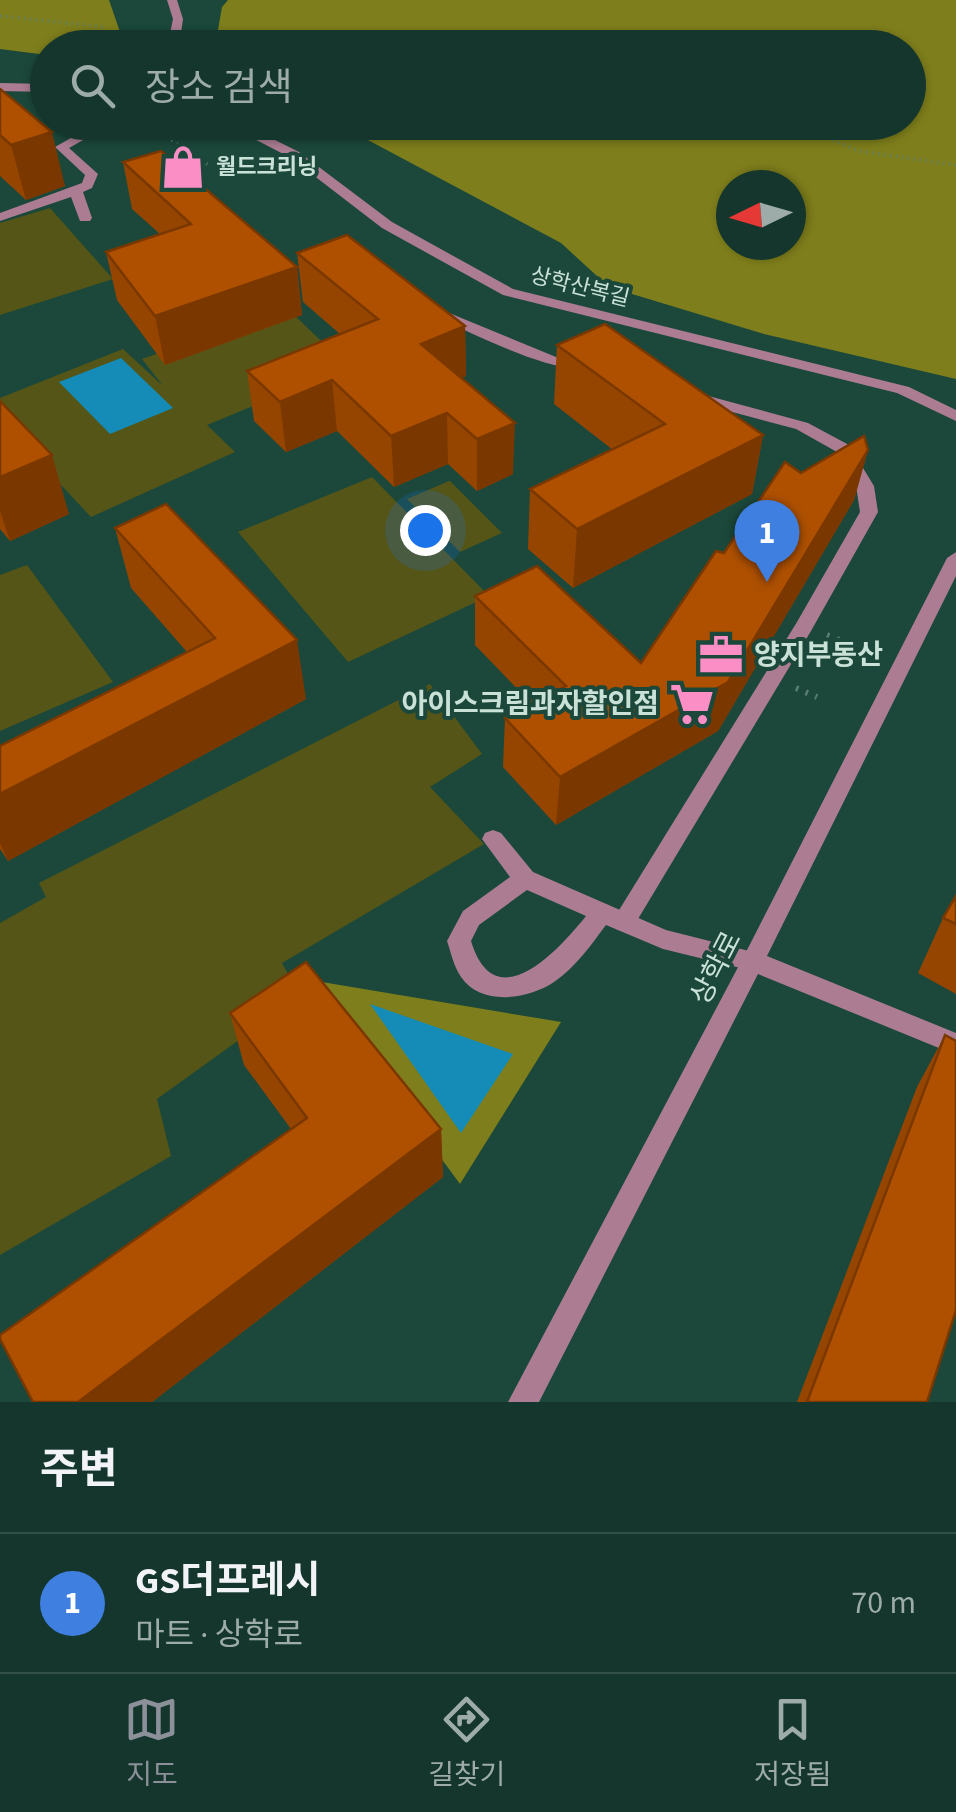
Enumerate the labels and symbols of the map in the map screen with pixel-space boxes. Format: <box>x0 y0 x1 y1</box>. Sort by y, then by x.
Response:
shop icon: 월드크리닝 <box>159 143 207 191</box>
place label: 월드크리닝 <box>216 151 317 183</box>
north arrow <box>716 170 806 260</box>
street label: 상학산복길 <box>527 259 633 315</box>
pin: 1 <box>734 500 800 582</box>
your location <box>400 505 451 556</box>
office icon: 양지부동산 <box>697 631 745 679</box>
place label: 양지부동산 <box>754 635 883 675</box>
supermarket icon: 아이스크림과자할인점 <box>668 680 716 728</box>
place label: 아이스크림과자할인점 <box>401 684 659 724</box>
street label: 상학로 <box>681 924 751 1012</box>

